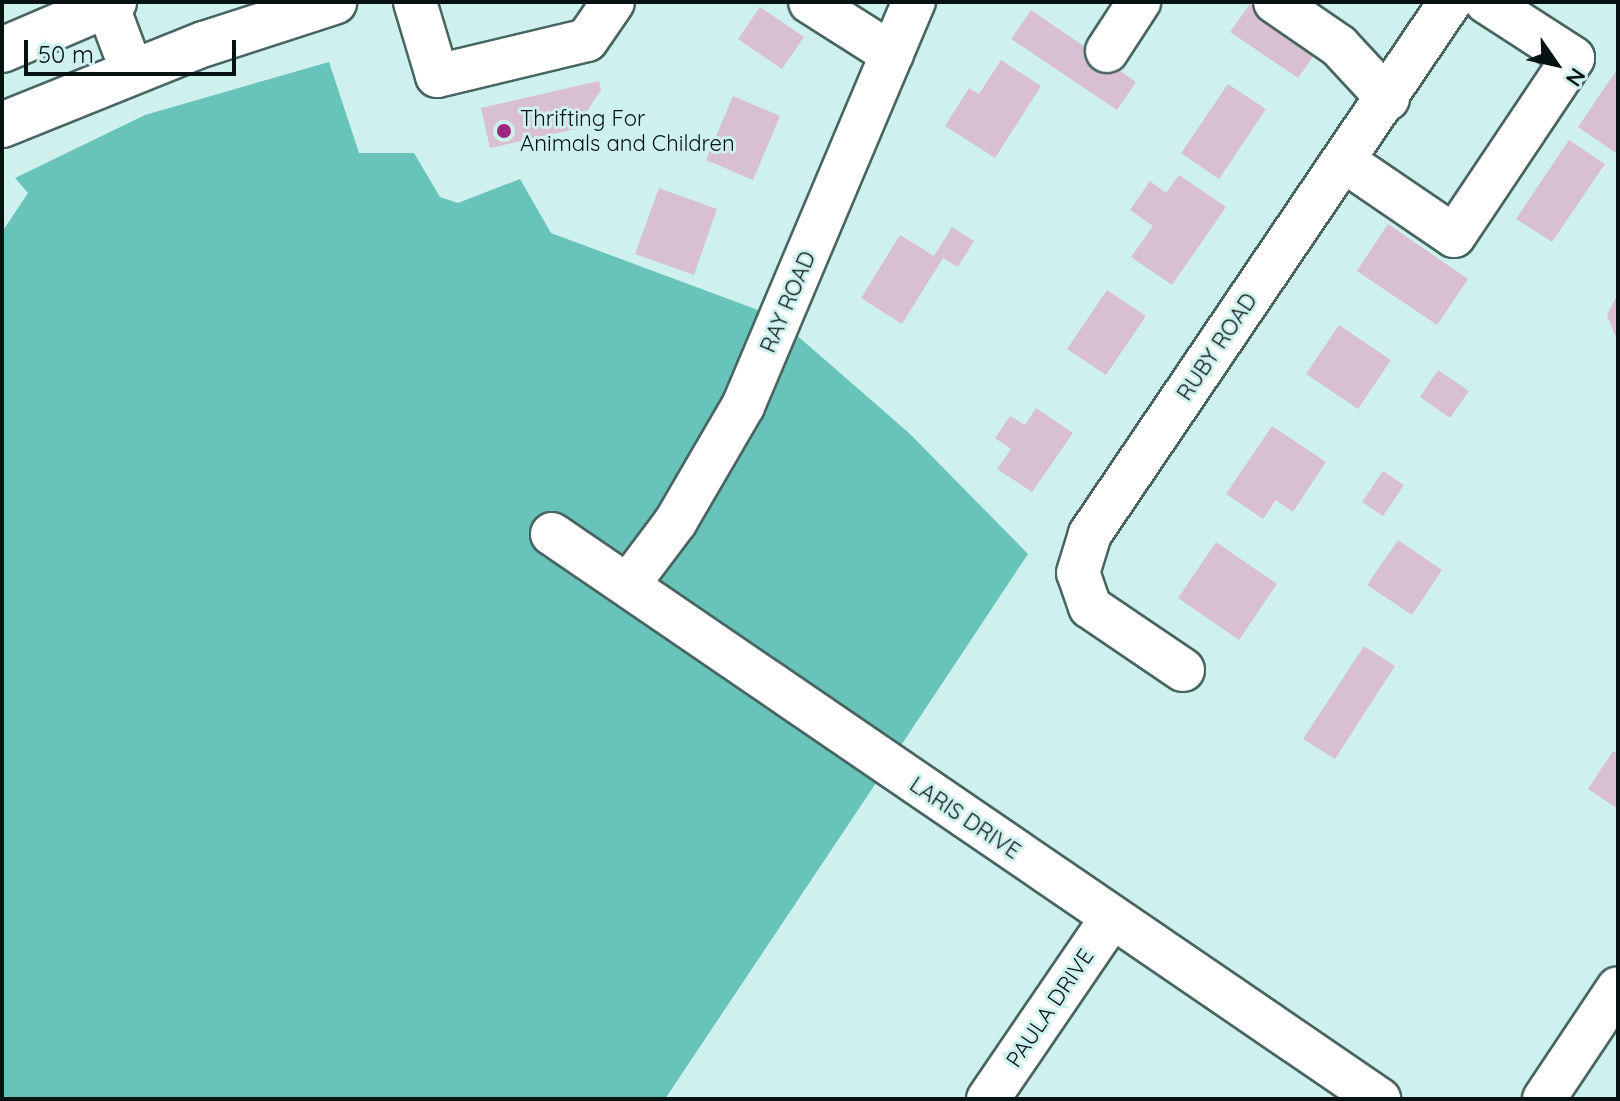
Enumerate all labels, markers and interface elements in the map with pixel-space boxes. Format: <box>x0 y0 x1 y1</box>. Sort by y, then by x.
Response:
scale bar <box>28 24 240 74</box>
north arrow <box>1516 24 1596 104</box>
text: 50 m <box>38 39 94 69</box>
text: N <box>1560 63 1592 92</box>
place label: Thrifting For Animals and Children <box>520 105 735 156</box>
marker: Thrifting For Animals and Children <box>495 122 513 140</box>
street label: RAY ROAD <box>755 247 821 357</box>
street label: RUBY ROAD <box>1171 288 1263 406</box>
street label: LARIS DRIVE <box>905 771 1025 865</box>
street label: PAULA DRIVE <box>1001 944 1099 1072</box>

